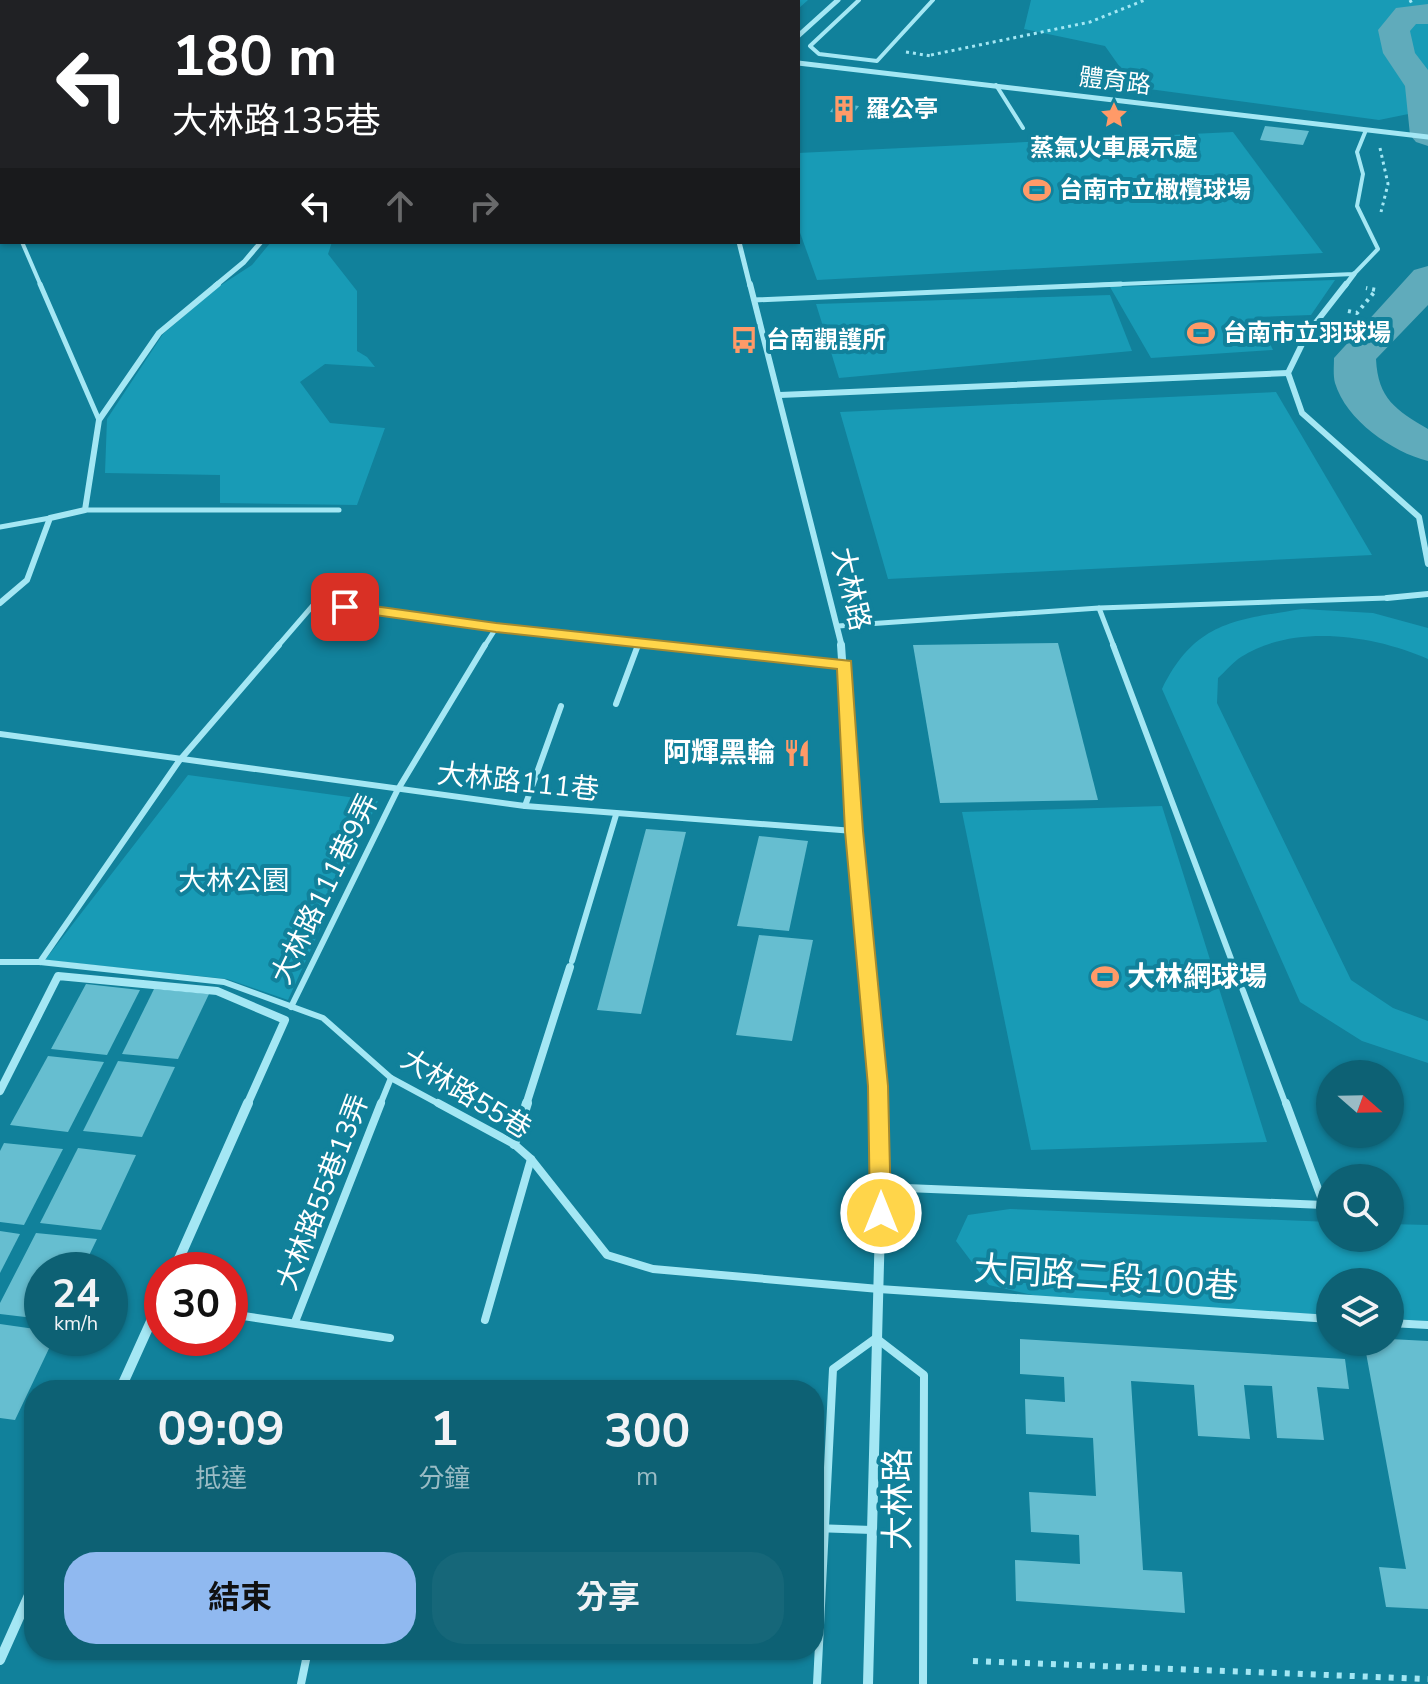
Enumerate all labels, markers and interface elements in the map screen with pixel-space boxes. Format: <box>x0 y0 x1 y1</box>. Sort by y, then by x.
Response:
text: 180 m <box>172 18 337 95</box>
icon: left <box>40 32 144 136</box>
street label: 體育路 <box>1077 61 1153 101</box>
place label: 羅公亭 <box>866 93 938 125</box>
building icon: 羅公亭 <box>829 94 859 124</box>
text: 大林路135巷 <box>172 97 381 146</box>
place icon: 蒸氣火車展示處 <box>1099 100 1129 130</box>
place label: 蒸氣火車展示處 <box>1030 132 1198 164</box>
place label: 台南市立橄欖球場 <box>1059 174 1251 206</box>
sports icon: 台南市立橄欖球場 <box>1022 175 1052 205</box>
icon: left <box>294 184 338 228</box>
icon: ahead <box>378 184 422 228</box>
icon: right <box>462 184 506 228</box>
place label: 台南市立羽球場 <box>1223 317 1391 349</box>
sports icon: 台南市立羽球場 <box>1186 318 1216 348</box>
place label: 台南觀護所 <box>766 324 886 356</box>
bus stop icon: 台南觀護所 <box>729 325 759 355</box>
street label: 大林路 <box>823 544 879 634</box>
pin <box>311 573 379 641</box>
icon: arrive <box>323 585 367 629</box>
place label: 阿輝黑輪 <box>663 734 775 772</box>
restaurant icon: 阿輝黑輪 <box>782 738 812 768</box>
street label: 大林路111巷 <box>435 755 601 809</box>
street label: 大林路111巷9弄 <box>263 788 387 990</box>
park label: 大林公園 <box>178 862 290 900</box>
place label: 大林網球場 <box>1127 958 1267 996</box>
sports icon: 大林網球場 <box>1090 962 1120 992</box>
street label: 大林路55巷 <box>394 1040 538 1148</box>
north arrow <box>1316 1060 1404 1148</box>
map controls <box>1316 1060 1404 1356</box>
street label: 大林路55巷13弄 <box>268 1088 378 1296</box>
button: search <box>1316 1164 1404 1252</box>
position arrow <box>839 1171 923 1255</box>
street label: 大同路二段100巷 <box>972 1246 1240 1310</box>
speed limit sign: 30 <box>144 1252 248 1356</box>
text: 24 <box>52 1267 100 1321</box>
button: layers <box>1316 1268 1404 1356</box>
text: km/h <box>54 1310 98 1337</box>
text: 09:09 <box>158 1396 285 1462</box>
text: 1 <box>430 1396 459 1462</box>
text: 300 <box>604 1398 690 1464</box>
street label: 大林路 <box>875 1448 921 1550</box>
text: m <box>636 1459 658 1494</box>
text: 抵達 <box>195 1461 247 1496</box>
text: 分鐘 <box>418 1461 470 1496</box>
button: 結束 <box>64 1552 416 1644</box>
button: 分享 <box>432 1552 784 1644</box>

